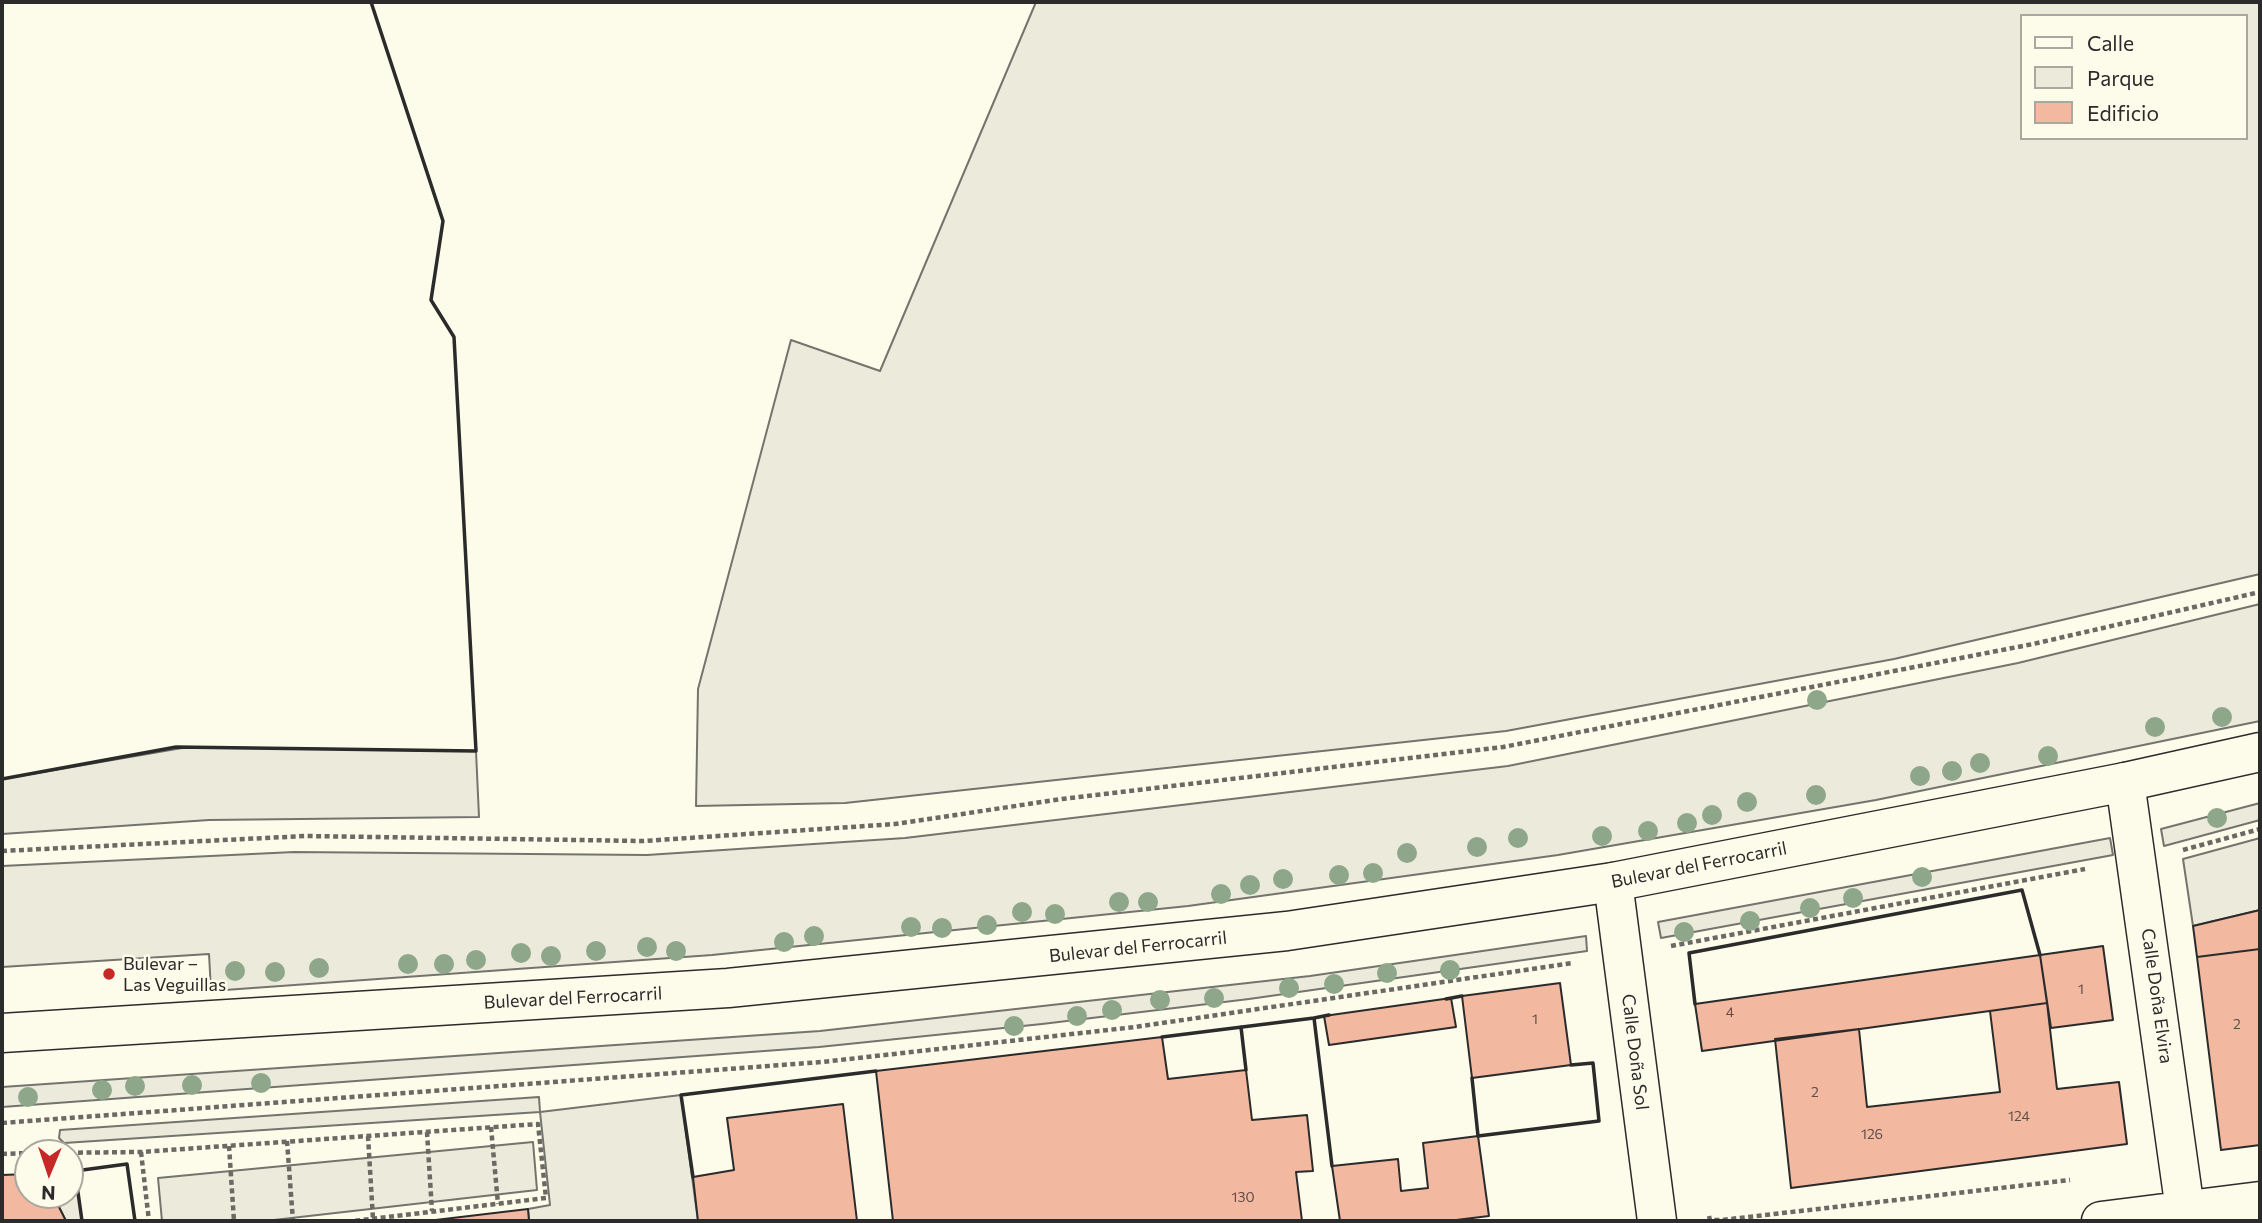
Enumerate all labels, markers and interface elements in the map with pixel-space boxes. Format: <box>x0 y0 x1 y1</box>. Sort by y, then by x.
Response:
legend <box>2021 14 2248 140</box>
text: Calle <box>2087 30 2134 55</box>
text: Parque <box>2087 65 2154 90</box>
text: Edificio <box>2087 100 2159 125</box>
street label: Bulevar del Ferrocarril <box>1609 837 1789 893</box>
street label: Bulevar del Ferrocarril <box>1048 927 1228 967</box>
street label: Calle Doña Elvira <box>2137 927 2177 1065</box>
place label: Bulevar – Las Veguillas <box>123 953 226 996</box>
marker: Bulevar – Las Veguillas <box>101 966 117 982</box>
house number: 1 <box>2078 981 2084 997</box>
street label: Bulevar del Ferrocarril <box>483 983 663 1013</box>
street label: Calle Doña Sol <box>1617 993 1653 1111</box>
house number: 4 <box>1726 1004 1734 1020</box>
house number: 1 <box>1532 1011 1538 1027</box>
house number: 2 <box>2233 1016 2241 1032</box>
house number: 2 <box>1811 1084 1819 1100</box>
house number: 124 <box>2008 1108 2030 1124</box>
house number: 126 <box>1861 1126 1883 1142</box>
north arrow <box>14 1139 84 1209</box>
text: N <box>41 1182 56 1205</box>
house number: 130 <box>1231 1189 1255 1205</box>

